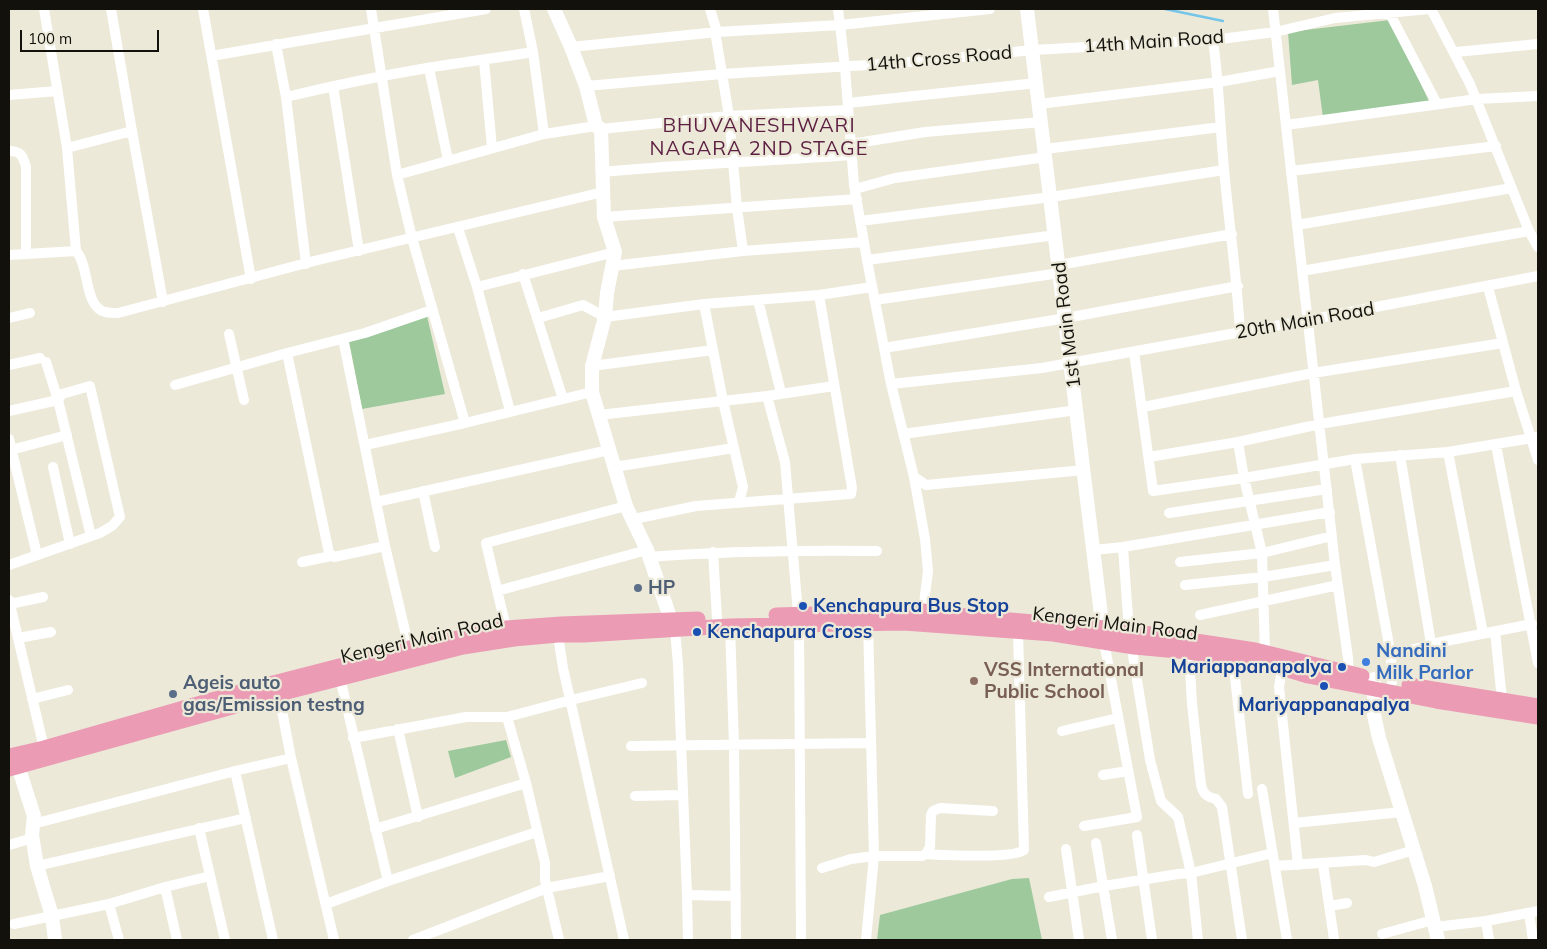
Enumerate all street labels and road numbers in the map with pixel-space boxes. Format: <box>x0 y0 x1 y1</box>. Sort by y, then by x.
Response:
street label: 14th Main Road <box>1083 26 1225 58</box>
street label: 14th Cross Road <box>865 41 1013 77</box>
street label: 1st Main Road <box>1048 260 1086 390</box>
street label: 20th Main Road <box>1234 298 1376 344</box>
street label: Kengeri Main Road <box>1031 603 1199 645</box>
street label: Kengeri Main Road <box>338 609 506 669</box>

